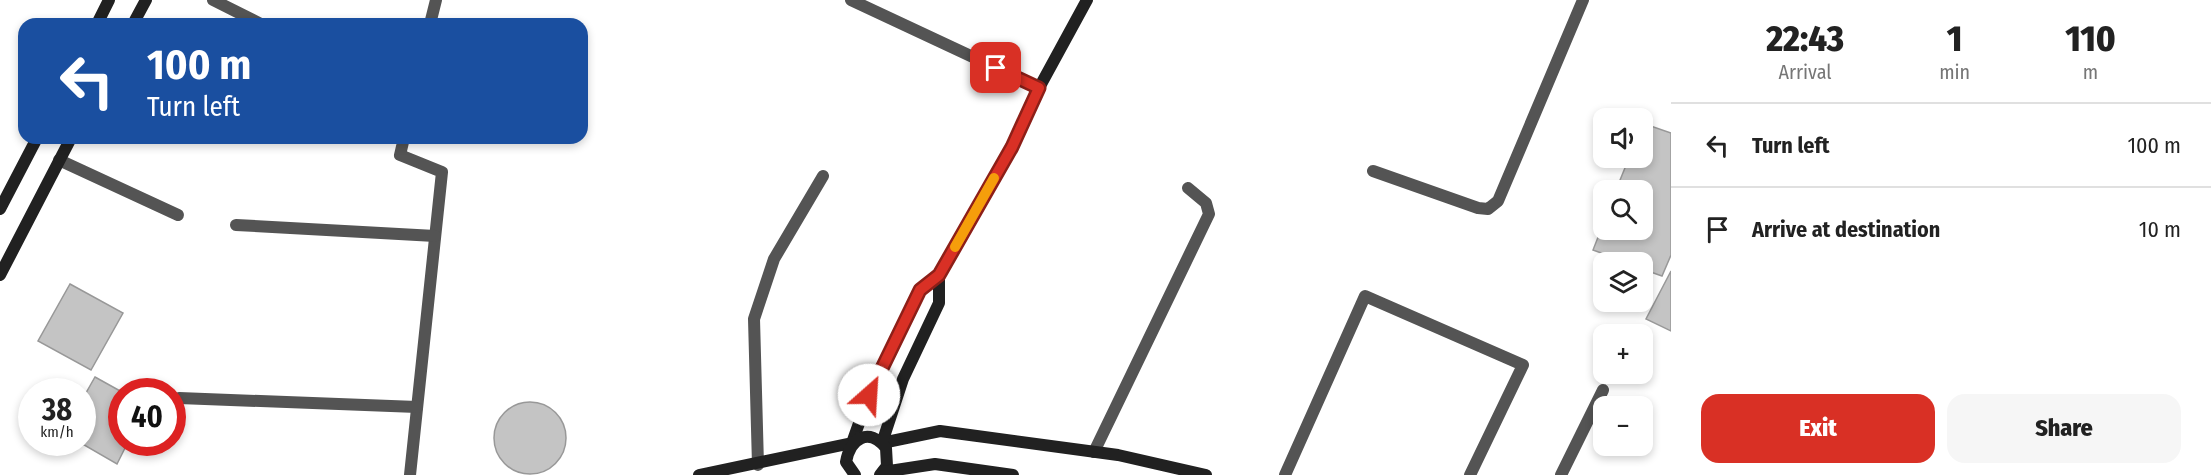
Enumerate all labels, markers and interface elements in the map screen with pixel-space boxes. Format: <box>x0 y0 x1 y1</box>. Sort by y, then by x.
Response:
text: 22:43 <box>1766 17 1844 61</box>
text: 1 <box>1947 17 1962 61</box>
text: 110 <box>2065 17 2116 61</box>
text: 100 m <box>147 40 251 90</box>
icon: left <box>48 42 126 120</box>
pin <box>970 42 1021 93</box>
icon: arrive <box>979 51 1012 84</box>
text: Arrival <box>1779 60 1832 84</box>
text: min <box>1939 60 1970 84</box>
text: m <box>2083 60 2098 84</box>
text: Turn left <box>147 91 240 123</box>
map controls <box>1593 108 1653 456</box>
button: sound <box>1593 108 1653 168</box>
icon: left <box>1701 129 1734 162</box>
text: Turn left <box>1752 132 1830 159</box>
text: 100 m <box>2127 132 2181 159</box>
button: search <box>1593 180 1653 240</box>
icon: arrive <box>1701 213 1734 246</box>
text: Arrive at destination <box>1752 216 1940 243</box>
text: 10 m <box>2139 216 2181 243</box>
button: layers <box>1593 252 1653 312</box>
button: + <box>1593 324 1653 384</box>
position arrow <box>837 363 901 427</box>
speed limit sign: 40 <box>108 378 186 456</box>
text: 38 <box>42 392 72 428</box>
button: Exit <box>1701 394 1935 463</box>
button: Share <box>1947 394 2181 463</box>
button: − <box>1593 396 1653 456</box>
text: km/h <box>40 423 74 441</box>

